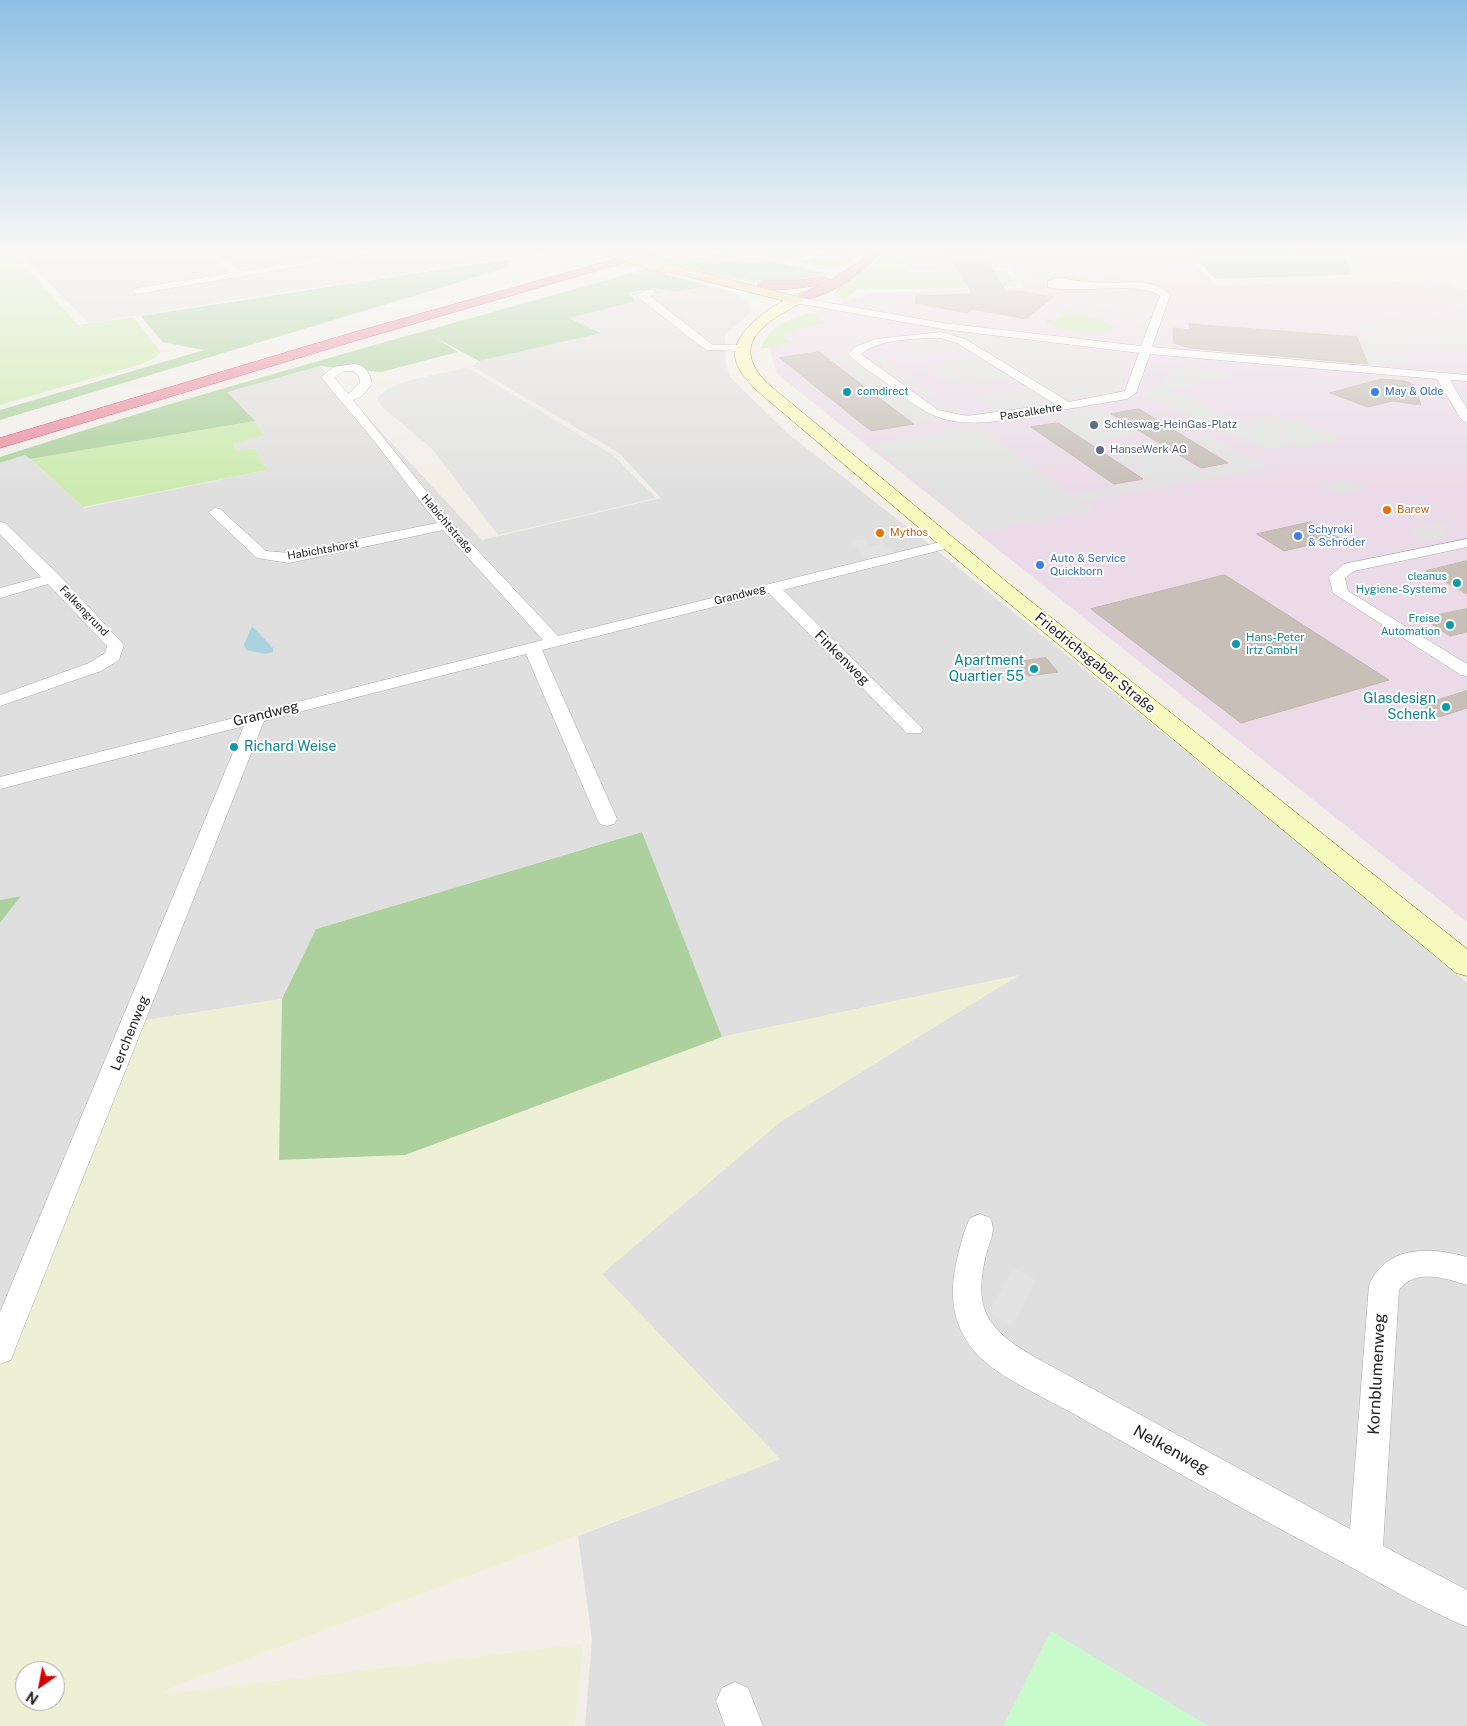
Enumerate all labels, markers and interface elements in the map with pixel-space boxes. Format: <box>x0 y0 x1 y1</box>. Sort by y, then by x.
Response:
place label: comdirect <box>857 385 909 399</box>
place label: May & Olde <box>1385 385 1443 399</box>
marker: comdirect <box>841 386 853 398</box>
marker: May & Olde <box>1369 386 1381 398</box>
street label: Pascalkehre <box>999 401 1063 423</box>
place label: Schleswag-HeinGas-Platz <box>1104 418 1237 432</box>
marker: Schleswag-HeinGas-Platz <box>1088 419 1100 431</box>
place label: HanseWerk AG <box>1110 443 1187 457</box>
marker: HanseWerk AG <box>1094 444 1106 456</box>
street label: Habichtstraße <box>419 492 475 556</box>
place label: Barew <box>1397 503 1429 517</box>
marker: Barew <box>1381 504 1393 516</box>
place label: Schyroki & Schröder <box>1308 523 1366 549</box>
place label: Mythos <box>890 526 928 540</box>
marker: Mythos <box>874 527 886 539</box>
marker: Schyroki & Schröder <box>1292 530 1304 542</box>
street label: Habichtshorst <box>286 537 360 563</box>
place label: Auto & Service Quickborn <box>1050 552 1126 578</box>
marker: Auto & Service Quickborn <box>1034 559 1046 571</box>
place label: cleanus Hygiene-Systeme <box>1356 570 1447 596</box>
marker: cleanus Hygiene-Systeme <box>1451 577 1463 589</box>
street label: Grandweg <box>713 582 767 608</box>
street label: Falkengrund <box>57 583 111 639</box>
street label: Friedrichsgaber Straße <box>1031 609 1159 717</box>
place label: Freise Automation <box>1381 612 1440 638</box>
marker: Freise Automation <box>1444 619 1456 631</box>
street label: Finkenweg <box>811 627 873 689</box>
place label: Hans-Peter Irtz GmbH <box>1246 631 1304 657</box>
marker: Hans-Peter Irtz GmbH <box>1230 638 1242 650</box>
place label: Apartment Quartier 55 <box>949 653 1024 686</box>
marker: Apartment Quartier 55 <box>1028 663 1040 675</box>
place label: Glasdesign Schenk <box>1363 691 1436 724</box>
street label: Grandweg <box>231 698 301 730</box>
marker: Glasdesign Schenk <box>1440 701 1452 713</box>
place label: Richard Weise <box>244 739 336 755</box>
marker: Richard Weise <box>228 741 240 753</box>
street label: Lerchenweg <box>107 993 153 1073</box>
street label: Kornblumenweg <box>1364 1313 1390 1435</box>
street label: Nelkenweg <box>1130 1421 1212 1479</box>
north arrow <box>15 1661 65 1711</box>
text: N <box>23 1688 41 1707</box>

